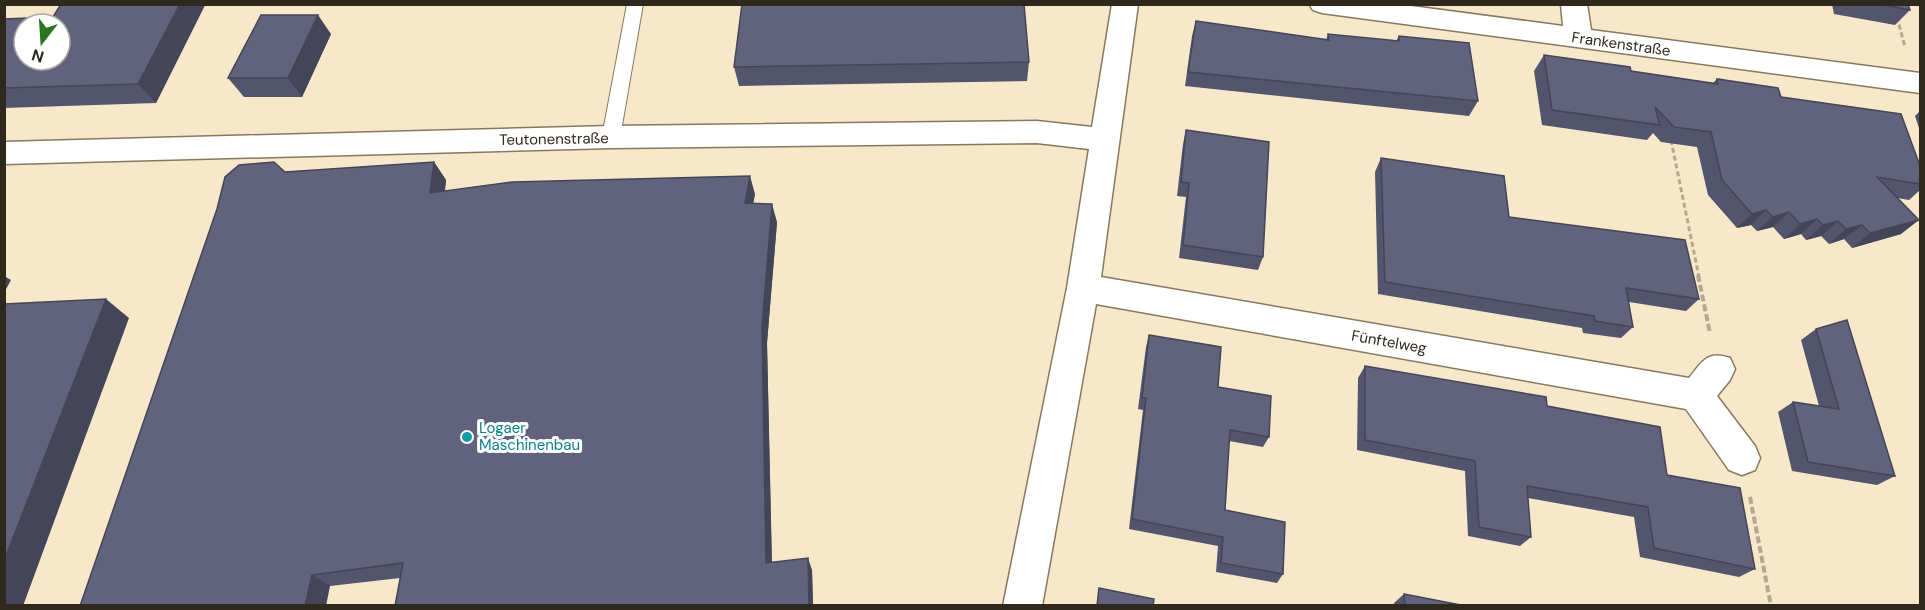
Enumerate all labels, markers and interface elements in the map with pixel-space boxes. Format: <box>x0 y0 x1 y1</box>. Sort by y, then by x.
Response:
north arrow <box>12 12 72 72</box>
street label: Frankenstraße <box>1570 27 1672 61</box>
text: N <box>29 44 46 68</box>
street label: Teutonenstraße <box>499 128 609 150</box>
street label: Fünftelweg <box>1350 326 1428 358</box>
place label: Logaer Maschinenbau <box>479 418 580 455</box>
marker: Logaer Maschinenbau <box>460 430 474 444</box>

